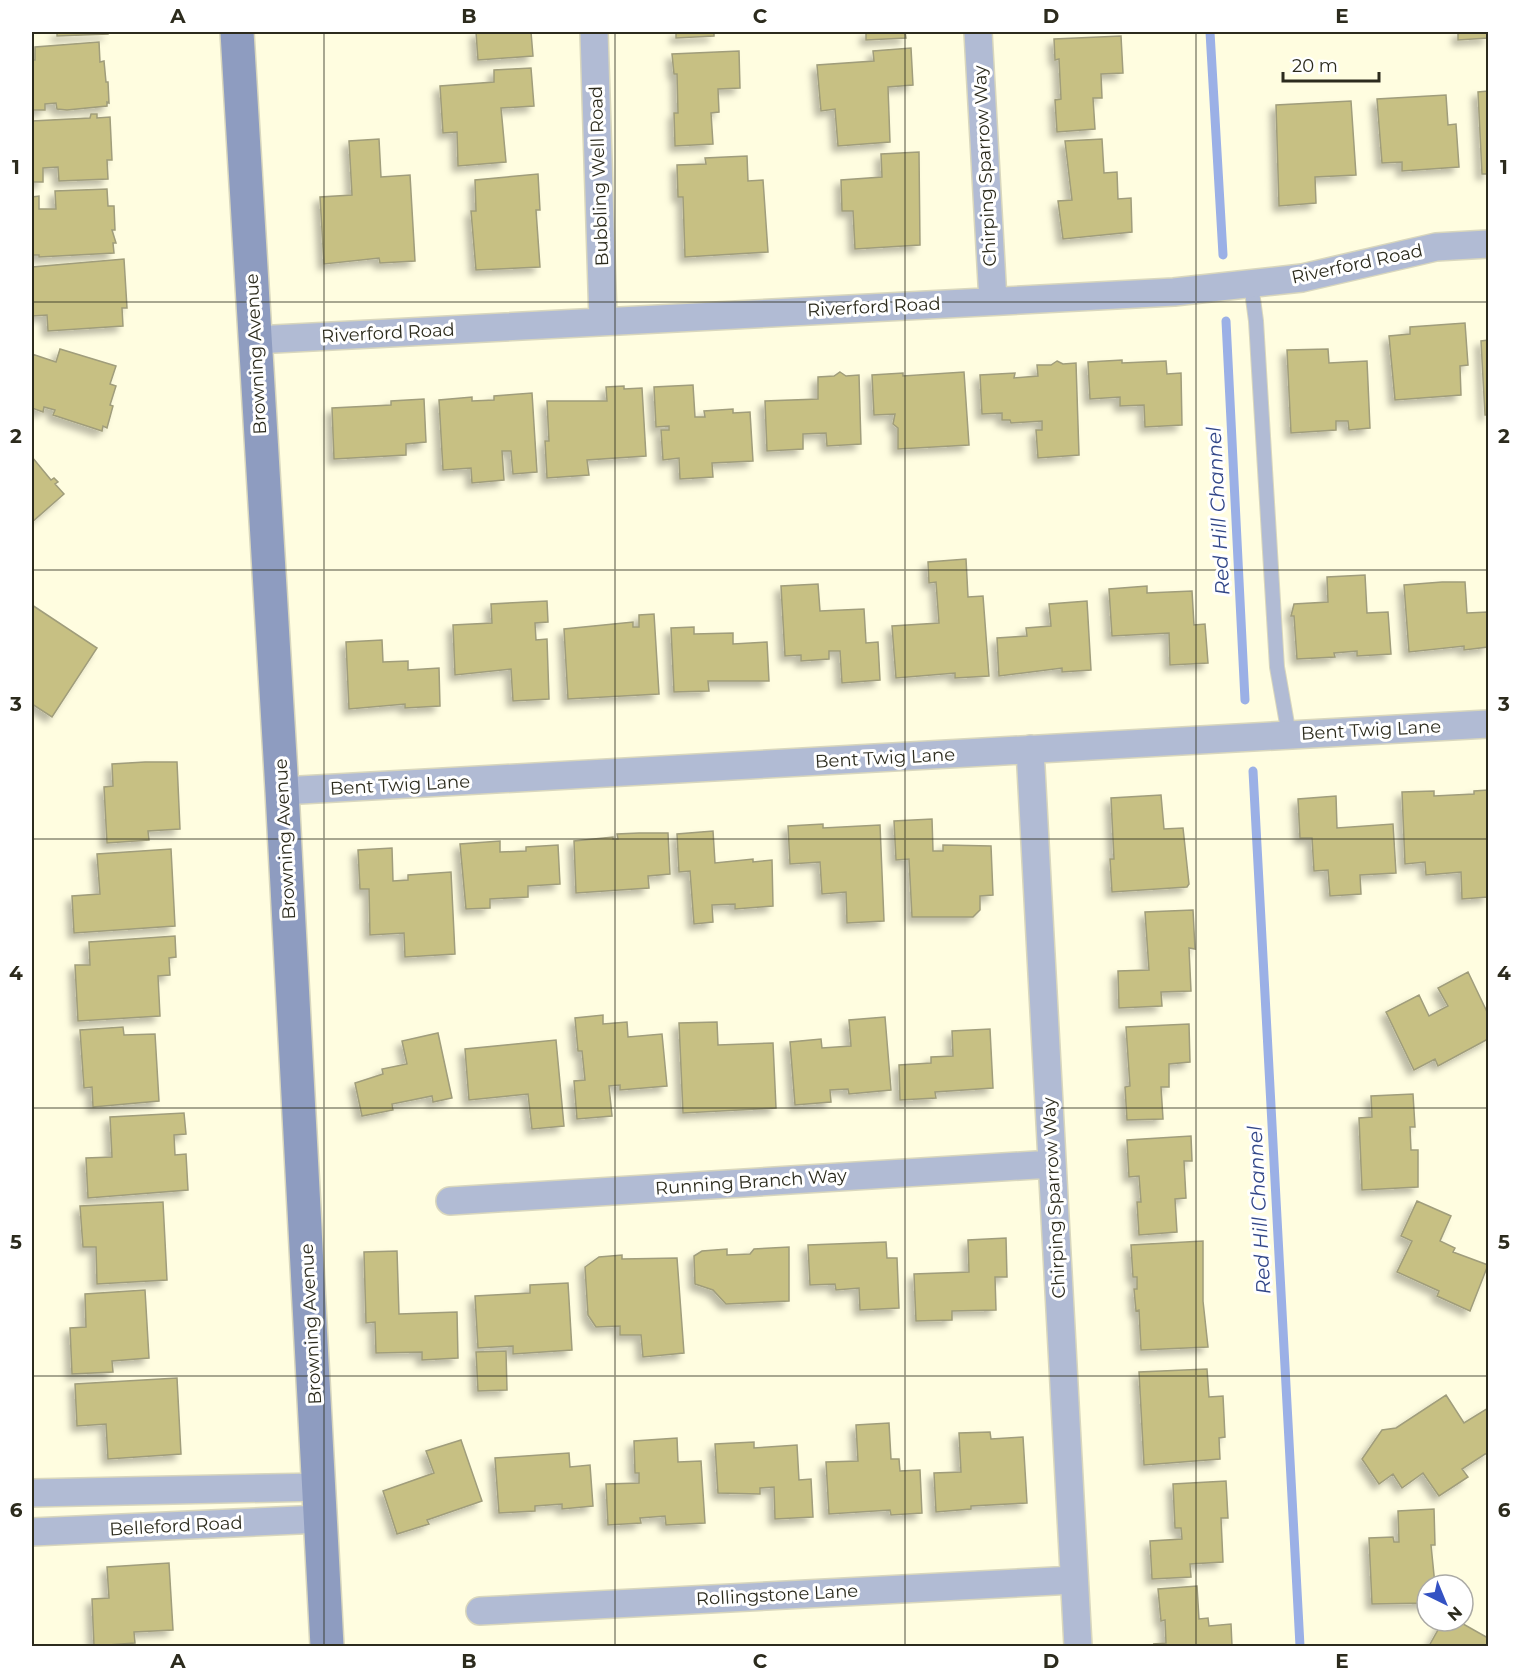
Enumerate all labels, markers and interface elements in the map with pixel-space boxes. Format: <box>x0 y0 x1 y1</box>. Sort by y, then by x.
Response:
text: A <box>169 4 186 28</box>
text: B <box>461 4 477 28</box>
text: C <box>753 4 768 28</box>
text: D <box>1043 4 1059 28</box>
text: E <box>1335 4 1349 28</box>
scale bar <box>1283 45 1379 83</box>
text: 20 m <box>1292 55 1338 77</box>
street label: Chirping Sparrow Way <box>969 65 1001 267</box>
street label: Bubbling Well Road <box>585 86 613 266</box>
text: 1 <box>12 155 20 179</box>
text: 1 <box>1500 155 1508 179</box>
street label: Riverford Road <box>1289 239 1425 289</box>
street label: Browning Avenue <box>241 273 271 435</box>
street label: Riverford Road <box>807 293 941 321</box>
street label: Riverford Road <box>321 319 455 347</box>
text: 2 <box>10 424 22 448</box>
text: 2 <box>1498 424 1510 448</box>
water label: Red Hill Channel <box>1202 425 1234 596</box>
text: 3 <box>9 692 22 716</box>
text: 3 <box>1497 692 1510 716</box>
street label: Bent Twig Lane <box>1300 715 1442 745</box>
street label: Bent Twig Lane <box>814 743 956 773</box>
street label: Browning Avenue <box>270 758 300 920</box>
street label: Bent Twig Lane <box>329 770 471 800</box>
text: 4 <box>9 961 23 985</box>
text: 4 <box>1497 961 1511 985</box>
street label: Chirping Sparrow Way <box>1038 1097 1070 1299</box>
water label: Red Hill Channel <box>1243 1124 1275 1295</box>
street label: Running Branch Way <box>654 1164 848 1200</box>
text: 5 <box>10 1230 22 1254</box>
text: 5 <box>1498 1230 1510 1254</box>
street label: Browning Avenue <box>296 1243 326 1405</box>
text: 6 <box>10 1498 23 1522</box>
text: 6 <box>1498 1498 1511 1522</box>
street label: Belleford Road <box>109 1512 243 1540</box>
north arrow <box>1415 1573 1475 1633</box>
street label: Rollingstone Lane <box>695 1580 859 1610</box>
text: N <box>1444 1602 1466 1625</box>
text: A <box>169 1649 186 1673</box>
text: B <box>461 1649 477 1673</box>
text: C <box>753 1649 768 1673</box>
text: D <box>1043 1649 1059 1673</box>
text: E <box>1335 1649 1349 1673</box>

